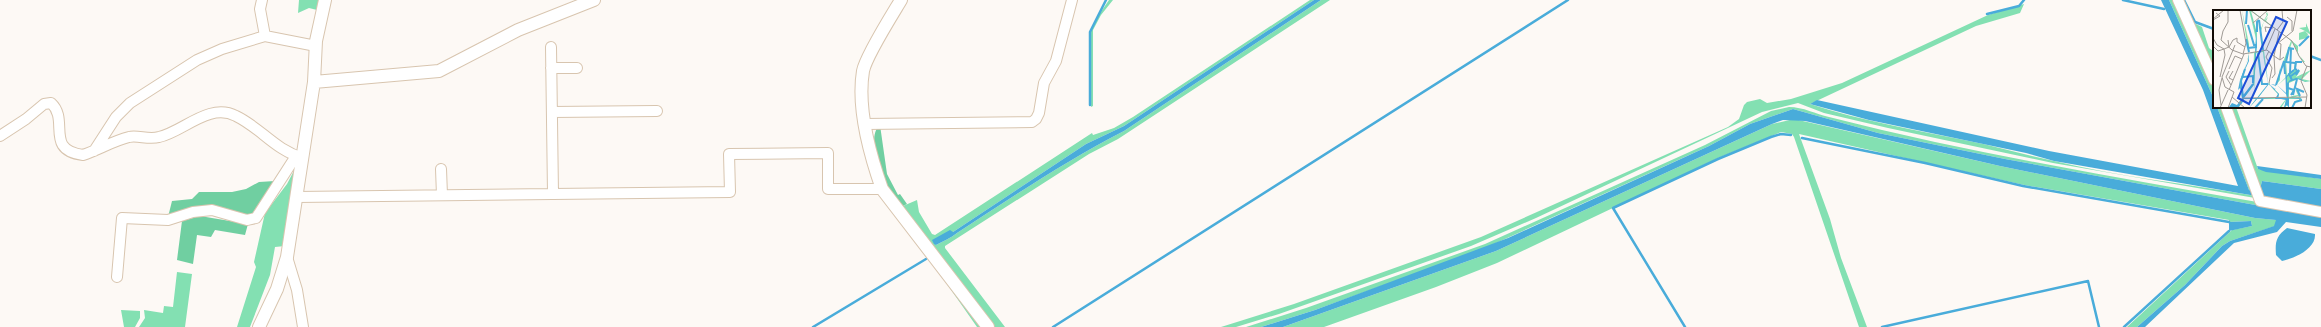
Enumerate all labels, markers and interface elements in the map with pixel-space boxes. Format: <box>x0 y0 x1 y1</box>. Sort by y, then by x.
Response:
inset map <box>2213 10 2311 108</box>

